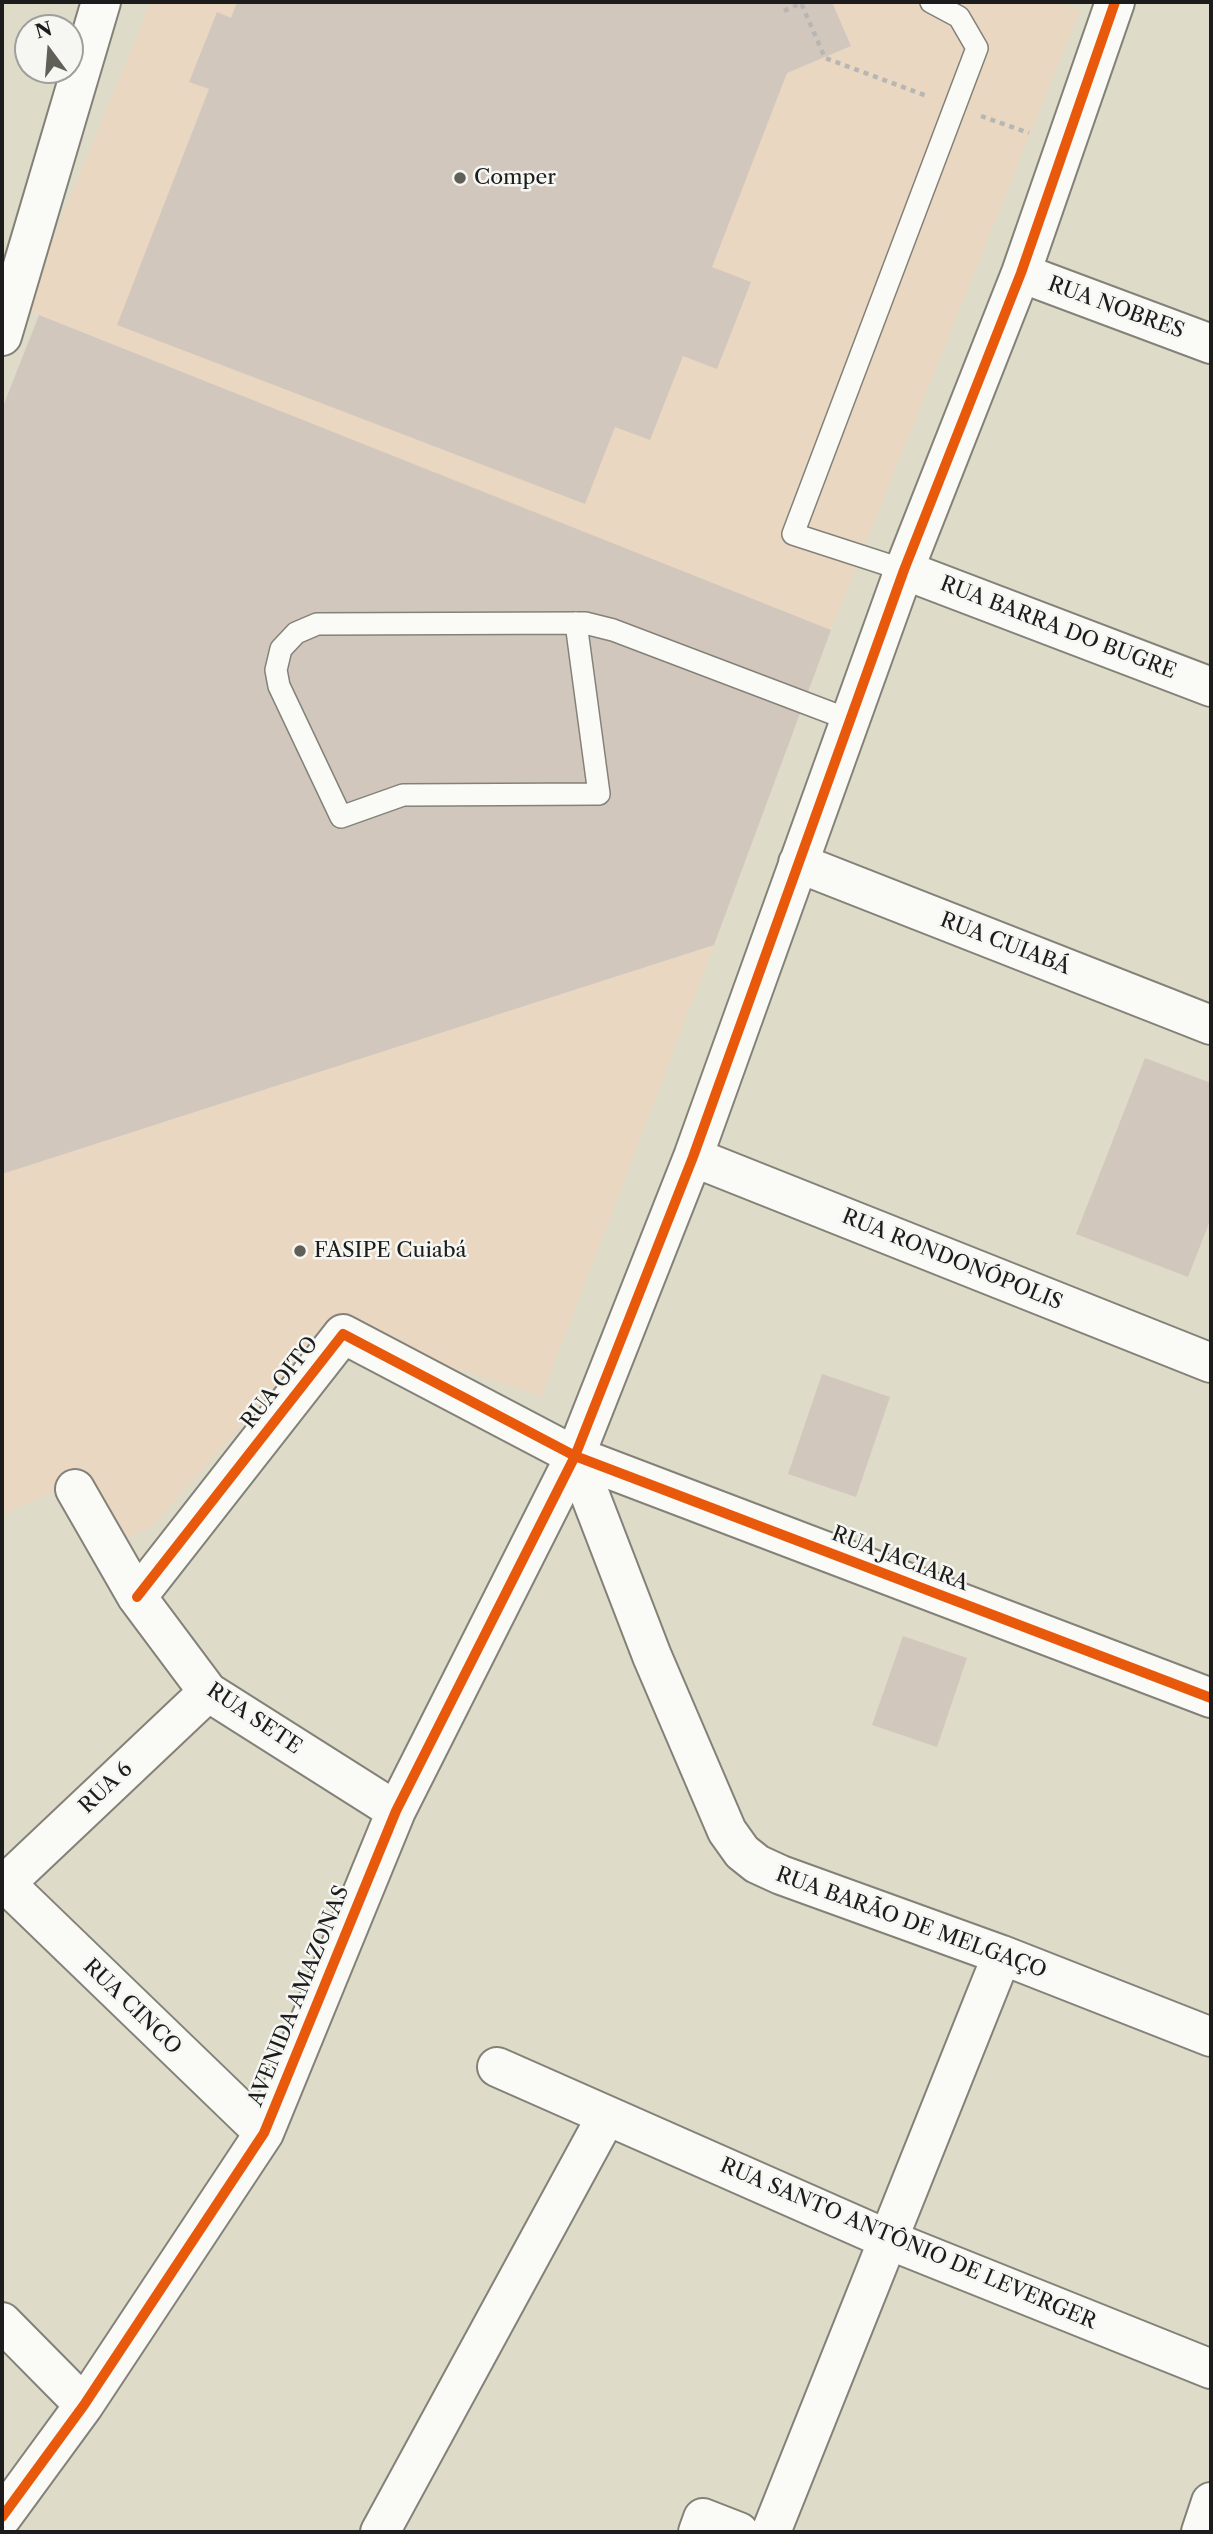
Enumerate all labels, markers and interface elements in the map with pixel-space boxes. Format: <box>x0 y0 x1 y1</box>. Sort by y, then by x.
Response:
north arrow <box>14 14 84 84</box>
text: N <box>33 17 55 44</box>
place label: Comper <box>474 165 556 191</box>
marker: Comper <box>452 170 468 186</box>
street label: RUA NOBRES <box>1044 272 1188 344</box>
street label: RUA BARRA DO BUGRE <box>936 571 1180 685</box>
street label: RUA CUIABÁ <box>936 908 1074 980</box>
street label: RUA RONDONÓPOLIS <box>838 1204 1066 1316</box>
place label: FASIPE Cuiabá <box>314 1238 467 1264</box>
marker: FASIPE Cuiabá <box>292 1243 308 1259</box>
street label: RUA OITO <box>236 1332 324 1434</box>
street label: RUA JACIARA <box>828 1521 972 1597</box>
street label: RUA SETE <box>202 1678 306 1760</box>
street label: RUA 6 <box>74 1757 138 1819</box>
street label: RUA BARÃO DE MELGAÇO <box>772 1862 1050 1984</box>
street label: AVENIDA AMAZONAS <box>243 1882 355 2110</box>
street label: RUA CINCO <box>78 1954 186 2060</box>
street label: RUA SANTO ANTÔNIO DE LEVERGER <box>716 2153 1100 2335</box>

